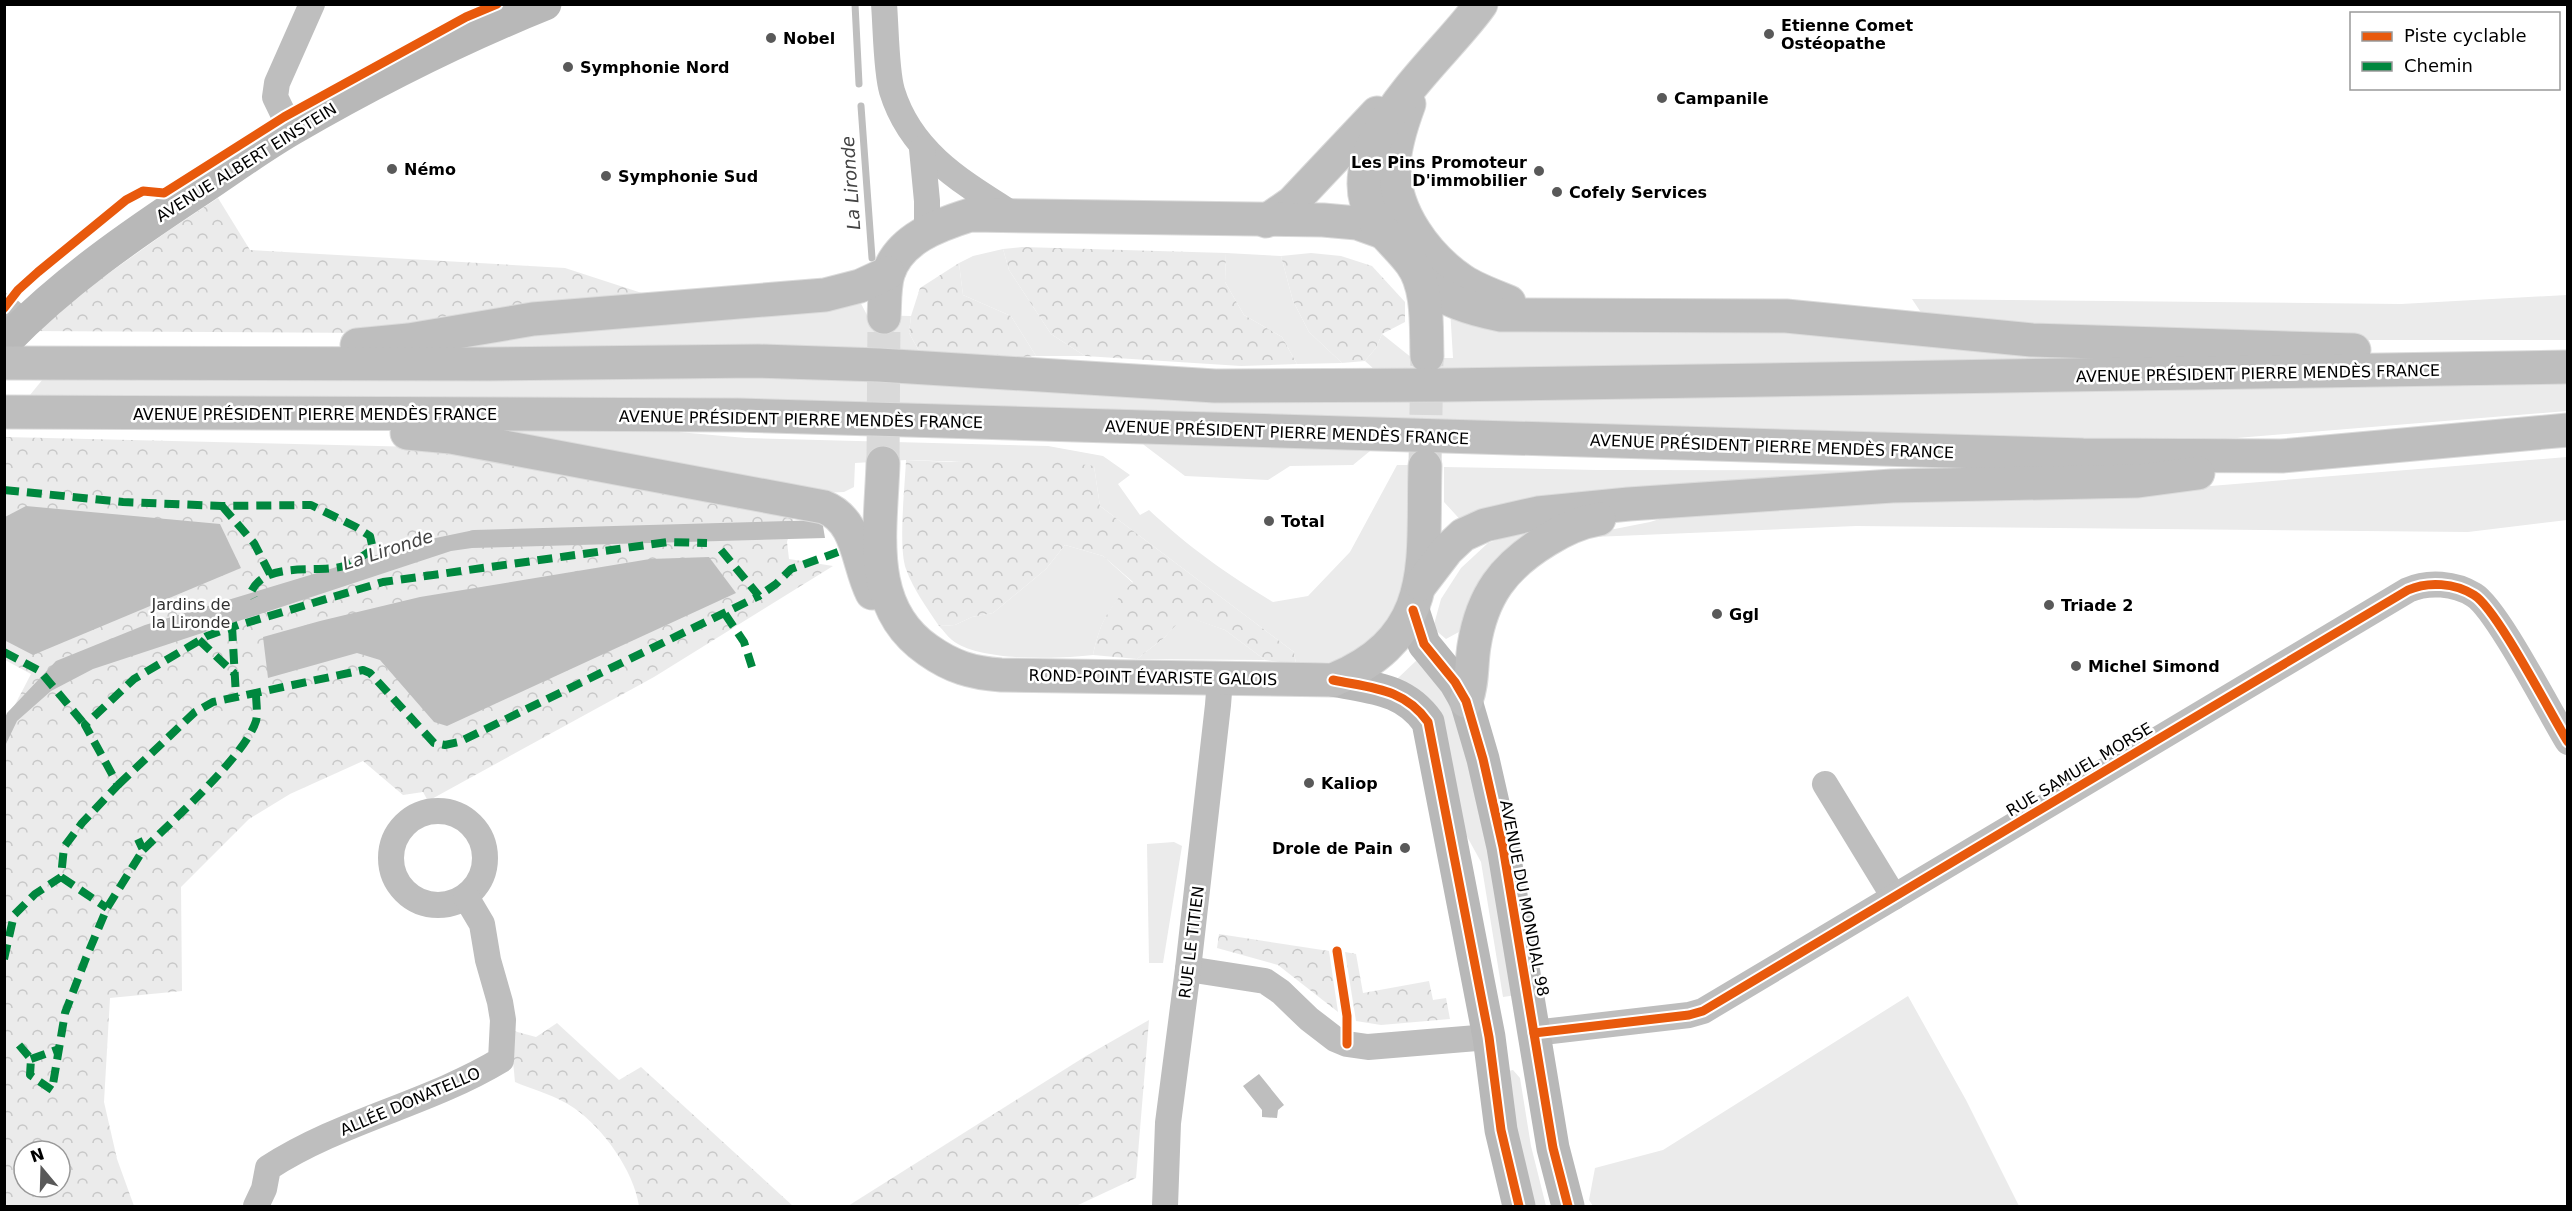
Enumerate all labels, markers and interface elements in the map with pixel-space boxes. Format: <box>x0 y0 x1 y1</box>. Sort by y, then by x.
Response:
legend <box>2350 12 2560 90</box>
place label: Etienne Comet Ostéopathe <box>1781 16 1913 53</box>
text: Piste cyclable <box>2404 25 2527 46</box>
marker: Etienne Comet Ostéopathe <box>1762 27 1776 41</box>
place label: Nobel <box>783 29 835 48</box>
marker: Nobel <box>764 31 778 45</box>
text: Chemin <box>2404 55 2473 76</box>
place label: Symphonie Nord <box>580 58 729 77</box>
marker: Symphonie Nord <box>561 60 575 74</box>
place label: Campanile <box>1674 89 1769 108</box>
marker: Campanile <box>1655 91 1669 105</box>
street label: AVENUE ALBERT EINSTEIN <box>153 99 340 226</box>
water label: La Lironde <box>837 135 864 231</box>
place label: Les Pins Promoteur D'immobilier <box>1351 153 1527 190</box>
place label: Némo <box>404 160 456 179</box>
marker: Némo <box>385 162 399 176</box>
marker: Les Pins Promoteur D'immobilier <box>1532 164 1546 178</box>
place label: Symphonie Sud <box>618 167 758 186</box>
marker: Symphonie Sud <box>599 169 613 183</box>
place label: Cofely Services <box>1569 183 1707 202</box>
marker: Cofely Services <box>1550 185 1564 199</box>
street label: AVENUE PRÉSIDENT PIERRE MENDÈS FRANCE <box>2076 361 2440 386</box>
street label: AVENUE PRÉSIDENT PIERRE MENDÈS FRANCE <box>133 405 497 424</box>
street label: AVENUE PRÉSIDENT PIERRE MENDÈS FRANCE <box>619 407 983 432</box>
street label: AVENUE PRÉSIDENT PIERRE MENDÈS FRANCE <box>1105 417 1469 448</box>
street label: AVENUE PRÉSIDENT PIERRE MENDÈS FRANCE <box>1590 431 1954 462</box>
place label: Total <box>1281 512 1325 531</box>
marker: Total <box>1262 514 1276 528</box>
water label: La Lironde <box>340 525 436 574</box>
park label: Jardins de la Lironde <box>151 595 230 632</box>
place label: Triade 2 <box>2061 596 2133 615</box>
marker: Triade 2 <box>2042 598 2056 612</box>
place label: Ggl <box>1729 605 1759 624</box>
marker: Ggl <box>1710 607 1724 621</box>
place label: Michel Simond <box>2088 657 2220 676</box>
marker: Michel Simond <box>2069 659 2083 673</box>
street label: ROND-POINT ÉVARISTE GALOIS <box>1029 666 1277 689</box>
street label: RUE SAMUEL MORSE <box>2003 718 2156 821</box>
place label: Kaliop <box>1321 774 1378 793</box>
marker: Kaliop <box>1302 776 1316 790</box>
street label: AVENUE DU MONDIAL 98 <box>1496 798 1553 998</box>
place label: Drole de Pain <box>1272 839 1393 858</box>
marker: Drole de Pain <box>1398 841 1412 855</box>
street label: RUE LE TITIEN <box>1175 885 1208 999</box>
street label: ALLÉE DONATELLO <box>337 1063 483 1140</box>
north arrow <box>12 1139 72 1199</box>
text: N <box>28 1144 47 1166</box>

